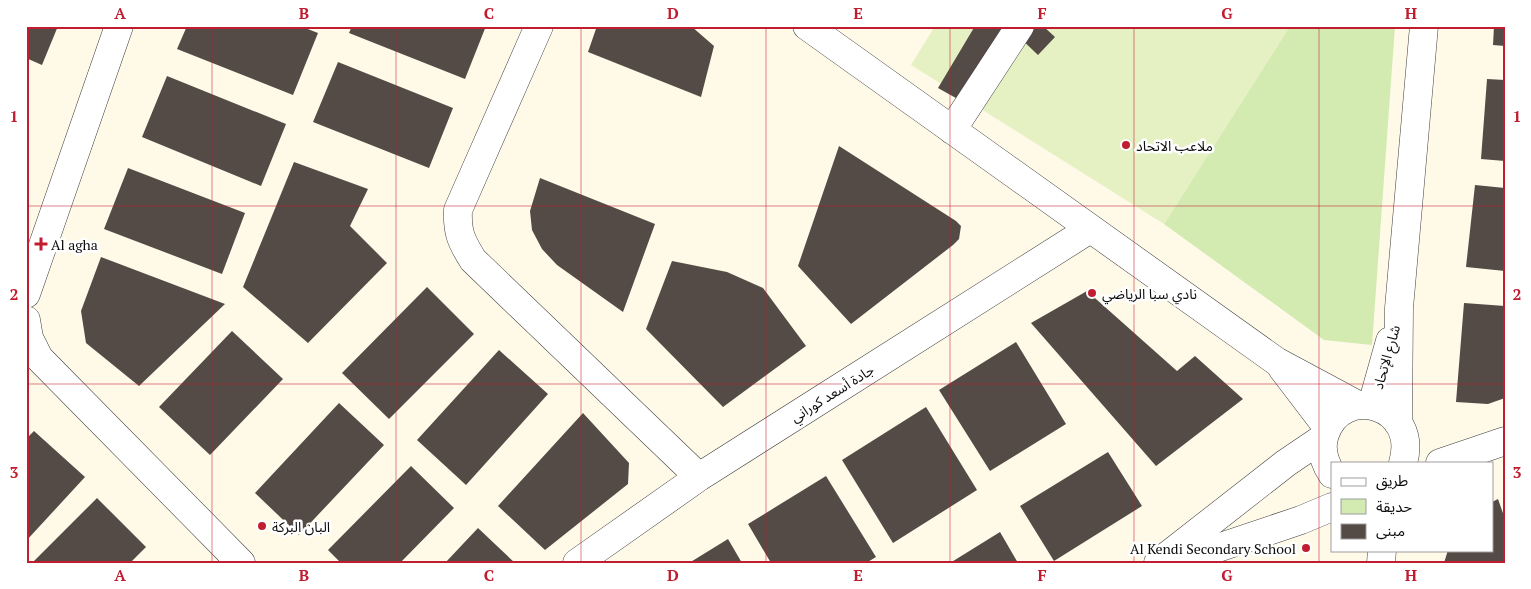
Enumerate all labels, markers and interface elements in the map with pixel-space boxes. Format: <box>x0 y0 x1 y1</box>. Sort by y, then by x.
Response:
text: A <box>114 2 126 24</box>
text: B <box>299 2 309 24</box>
text: C <box>484 2 494 24</box>
text: D <box>667 2 679 24</box>
text: E <box>853 2 863 24</box>
text: F <box>1037 2 1047 24</box>
text: G <box>1221 2 1233 24</box>
text: H <box>1405 2 1417 24</box>
text: 1 <box>9 105 19 127</box>
text: 1 <box>1512 105 1522 127</box>
place label: ملاعب الاتحاد <box>1136 136 1213 155</box>
marker: ملاعب الاتحاد <box>1120 139 1132 151</box>
place label: Al agha <box>51 235 98 254</box>
marker: Al agha <box>35 238 47 250</box>
text: 2 <box>9 283 19 305</box>
text: 2 <box>1512 283 1522 305</box>
place label: نادي سبا الرياضي <box>1102 284 1197 305</box>
marker: نادي سبا الرياضي <box>1086 287 1098 299</box>
street label: شارع الإتحاد <box>1368 323 1406 392</box>
street label: جادة أسعد كوراني <box>787 360 879 428</box>
text: 3 <box>9 461 19 483</box>
text: 3 <box>1512 461 1522 483</box>
legend <box>1331 462 1494 552</box>
text: طريق <box>1376 470 1408 491</box>
text: حديقة <box>1376 496 1412 516</box>
place label: البان البركة <box>272 517 330 536</box>
marker: البان البركة <box>256 520 268 532</box>
text: مبنى <box>1376 520 1405 540</box>
place label: Al Kendi Secondary School <box>1130 539 1296 558</box>
marker: Al Kendi Secondary School <box>1300 542 1312 554</box>
text: A <box>114 564 126 586</box>
text: B <box>299 564 309 586</box>
text: C <box>484 564 494 586</box>
text: D <box>667 564 679 586</box>
text: E <box>853 564 863 586</box>
text: F <box>1037 564 1047 586</box>
text: G <box>1221 564 1233 586</box>
text: H <box>1405 564 1417 586</box>

